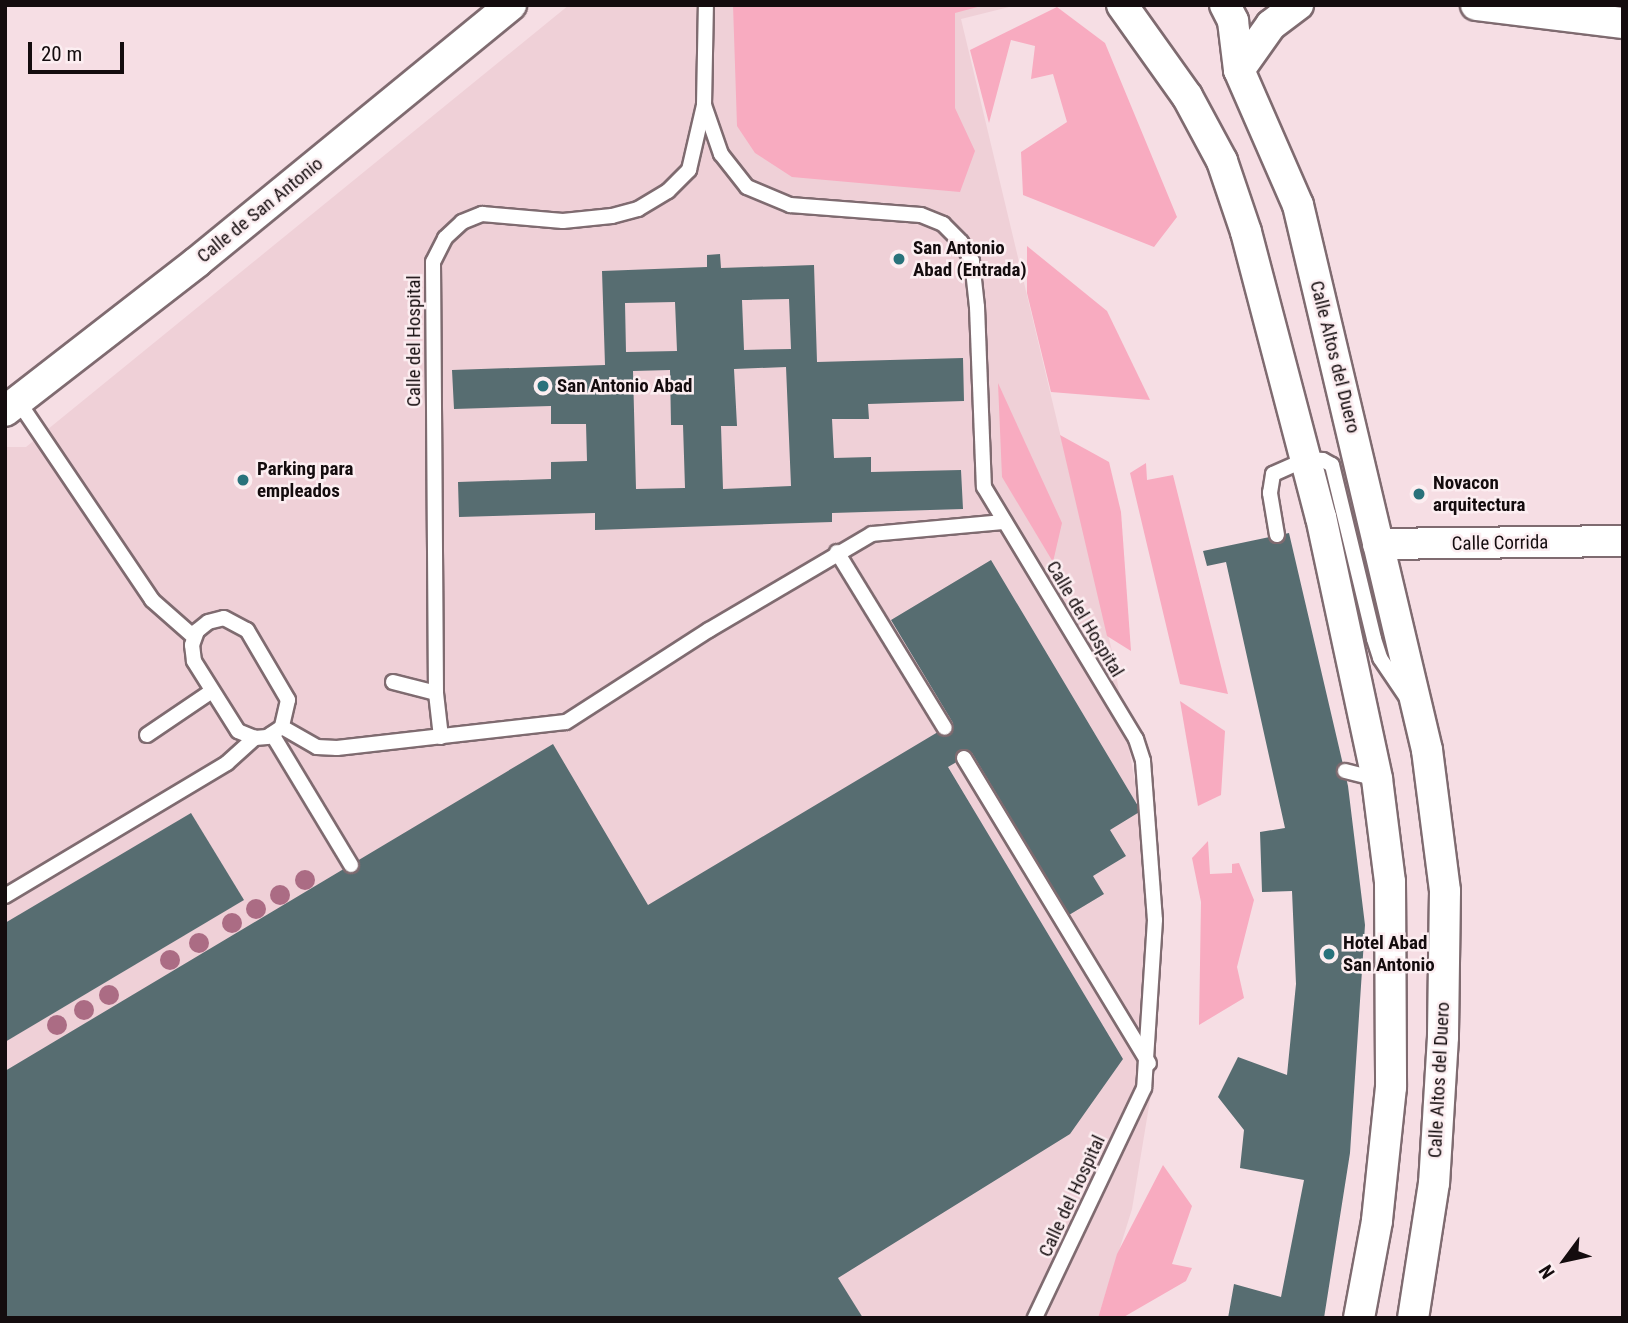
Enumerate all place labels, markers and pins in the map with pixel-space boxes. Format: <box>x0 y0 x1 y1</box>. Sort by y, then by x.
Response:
place label: San Antonio Abad (Entrada) <box>913 237 1027 281</box>
marker: San Antonio Abad (Entrada) <box>891 251 907 267</box>
place label: San Antonio Abad <box>557 375 692 397</box>
marker: San Antonio Abad <box>535 378 551 394</box>
place label: Parking para empleados <box>257 458 353 502</box>
marker: Parking para empleados <box>235 472 251 488</box>
place label: Novacon arquitectura <box>1433 472 1525 516</box>
marker: Novacon arquitectura <box>1411 486 1427 502</box>
place label: Hotel Abad San Antonio <box>1343 932 1435 976</box>
marker: Hotel Abad San Antonio <box>1321 946 1337 962</box>

